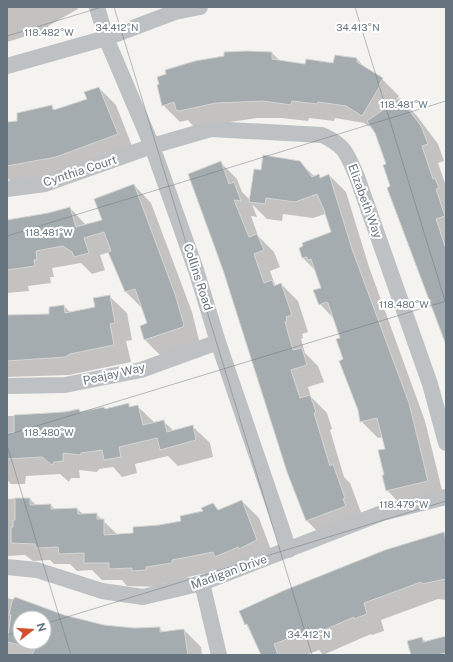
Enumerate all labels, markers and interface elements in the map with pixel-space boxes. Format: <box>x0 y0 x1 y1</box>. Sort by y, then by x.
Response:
text: 34.412°N <box>95 21 139 33</box>
text: 34.413°N <box>336 21 380 33</box>
text: 118.482°W <box>24 26 74 38</box>
text: 118.481°W <box>380 98 428 110</box>
street label: Cynthia Court <box>41 152 119 190</box>
street label: Elizabeth Way <box>345 162 385 241</box>
text: 118.481°W <box>25 226 73 238</box>
street label: Collins Road <box>181 242 215 312</box>
text: 118.480°W <box>379 298 429 310</box>
street label: Peajay Way <box>82 360 147 388</box>
text: 118.480°W <box>24 426 74 438</box>
text: 118.479°W <box>379 498 429 510</box>
street label: Madigan Drive <box>189 552 269 592</box>
north arrow <box>12 610 52 650</box>
text: N <box>35 621 49 633</box>
text: 34.412°N <box>287 628 331 640</box>

